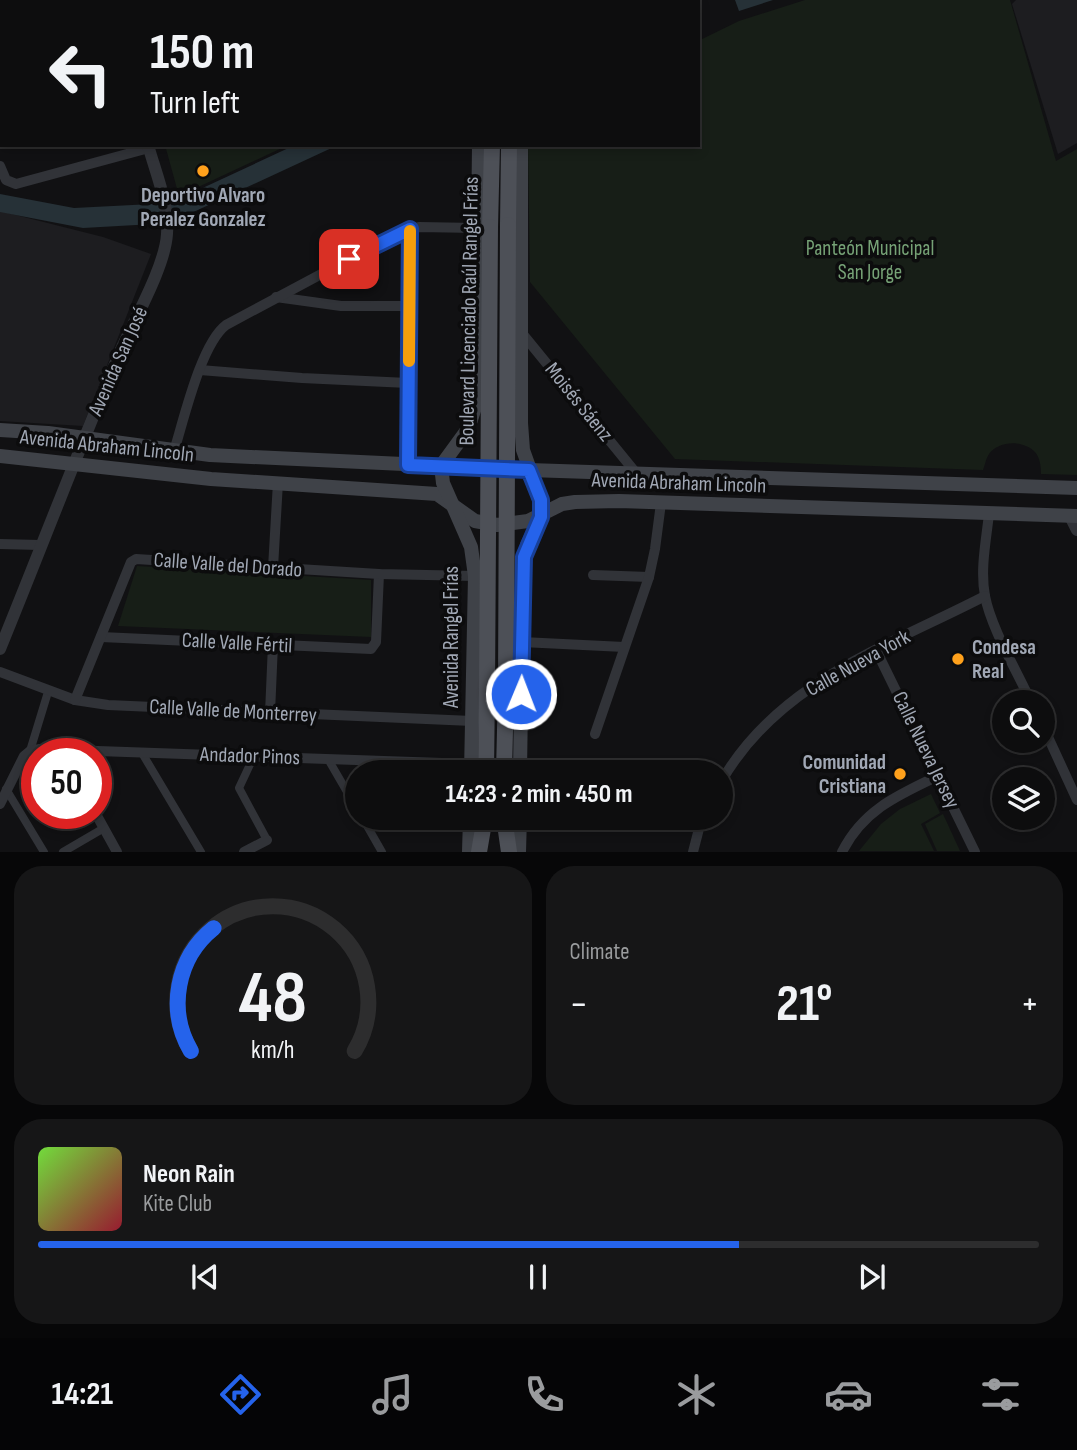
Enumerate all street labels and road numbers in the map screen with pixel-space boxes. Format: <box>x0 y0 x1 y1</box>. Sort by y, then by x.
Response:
street label: Boulevard Licenciado Raúl Rangel Frías <box>454 176 484 446</box>
street label: Avenida San José <box>82 303 153 420</box>
street label: Moisés Sáenz <box>540 358 619 447</box>
street label: Avenida Abraham Lincoln <box>18 424 195 468</box>
street label: Avenida Abraham Lincoln <box>590 467 767 499</box>
street label: Calle Valle del Dorado <box>153 547 303 583</box>
street label: Avenida Rangel Frías <box>439 566 464 709</box>
street label: Calle Nueva York <box>802 624 914 702</box>
street label: Calle Valle Fértil <box>181 628 293 658</box>
street label: Calle Nueva Jersey <box>887 687 965 813</box>
street label: Calle Valle de Monterrey <box>149 694 317 728</box>
street label: Andador Pinos <box>199 742 300 770</box>

